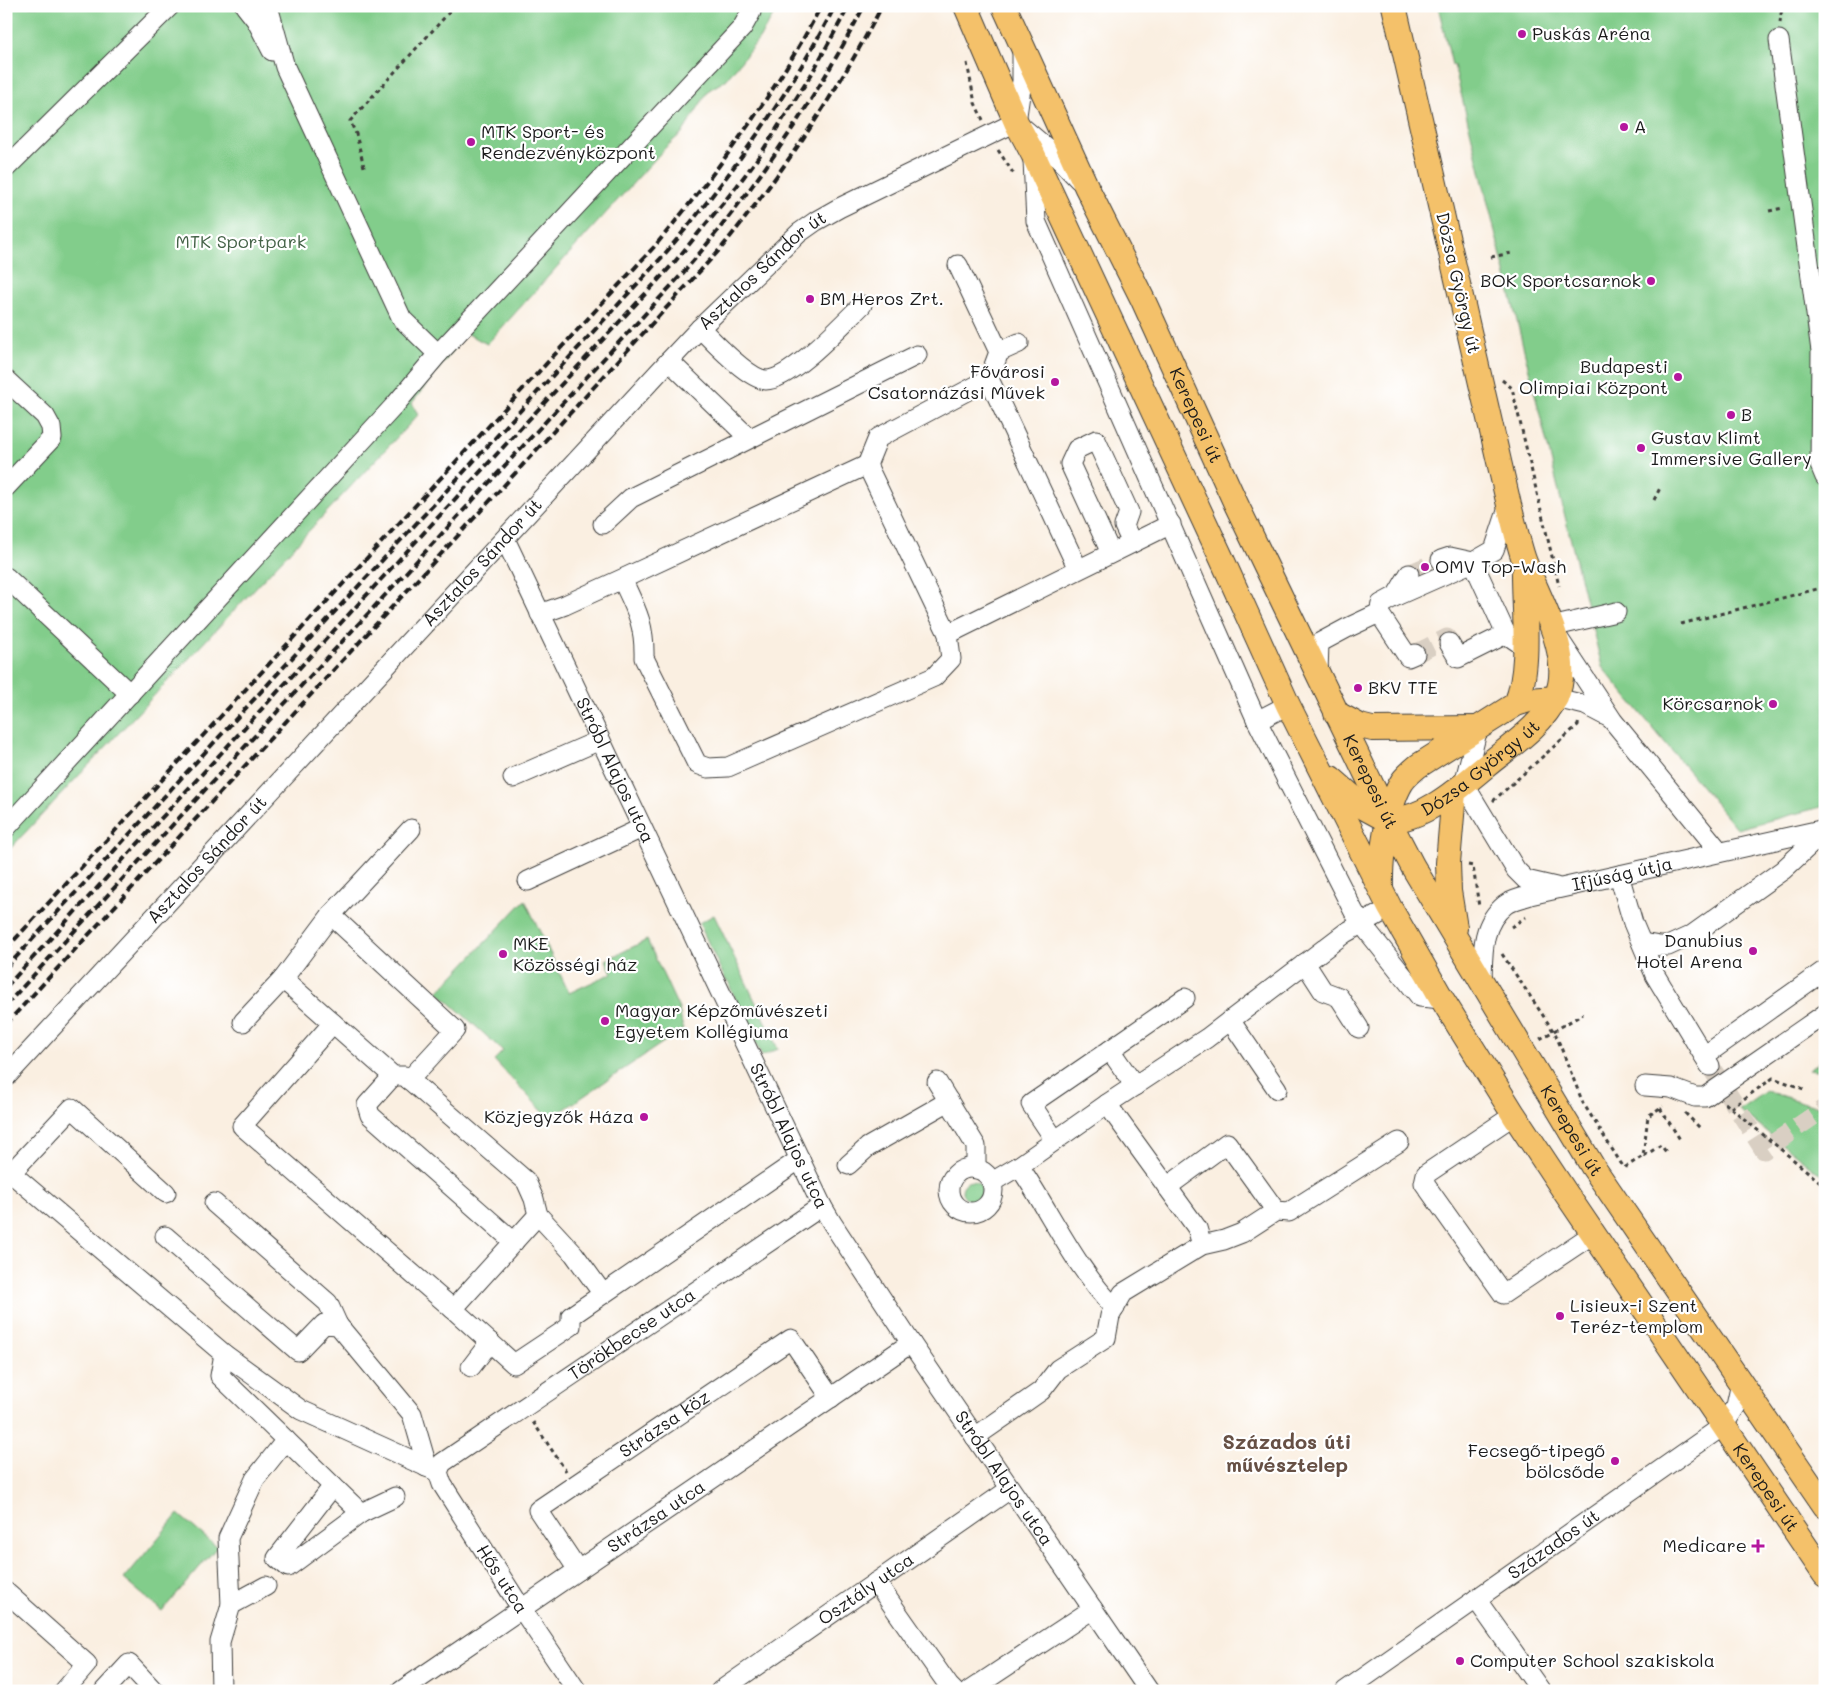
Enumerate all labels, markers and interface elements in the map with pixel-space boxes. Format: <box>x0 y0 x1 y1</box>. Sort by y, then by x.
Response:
place label: Puskás Aréna <box>1532 21 1651 45</box>
marker: Puskás Aréna <box>1516 28 1528 40</box>
place label: A <box>1634 114 1646 138</box>
place label: MTK Sport- és Rendezvényközpont <box>481 119 656 164</box>
marker: A <box>1618 121 1630 133</box>
marker: MTK Sport- és Rendezvényközpont <box>465 136 477 148</box>
street label: Asztalos Sándor út <box>692 205 830 335</box>
street label: Dózsa György út <box>1431 210 1487 356</box>
park label: MTK Sportpark <box>176 229 306 253</box>
place label: BOK Sportcsarnok <box>1480 268 1641 292</box>
marker: BOK Sportcsarnok <box>1645 275 1657 287</box>
place label: BM Heros Zrt. <box>820 286 944 310</box>
marker: BM Heros Zrt. <box>804 293 816 305</box>
place label: Budapesti Olimpiai Központ <box>1519 354 1668 399</box>
place label: Fővárosi Csatornázási Művek <box>868 359 1045 404</box>
street label: Kerepesi út <box>1164 363 1229 466</box>
marker: Budapesti Olimpiai Központ <box>1672 371 1684 383</box>
marker: Fővárosi Csatornázási Művek <box>1049 376 1061 388</box>
place label: B <box>1741 402 1752 426</box>
marker: B <box>1725 409 1737 421</box>
place label: Gustav Klimt Immersive Gallery <box>1651 425 1812 470</box>
marker: Gustav Klimt Immersive Gallery <box>1635 442 1647 454</box>
street label: Asztalos Sándor út <box>416 493 547 631</box>
place label: OMV Top-Wash <box>1435 554 1566 578</box>
marker: OMV Top-Wash <box>1419 561 1431 573</box>
place label: BKV TTE <box>1368 675 1438 699</box>
marker: BKV TTE <box>1352 682 1364 694</box>
place label: Körcsarnok <box>1663 691 1763 715</box>
street label: Stróbl Alajos utca <box>571 693 661 847</box>
marker: Körcsarnok <box>1767 698 1779 710</box>
street label: Dózsa György út <box>1416 714 1545 821</box>
street label: Kerepesi út <box>1338 730 1404 833</box>
street label: Asztalos Sándor út <box>141 790 272 928</box>
street label: Ifjúság útja <box>1570 851 1674 896</box>
place label: Danubius Hotel Arena <box>1636 928 1743 973</box>
place label: MKE Közösségi ház <box>513 931 637 976</box>
marker: Danubius Hotel Arena <box>1747 945 1759 957</box>
marker: MKE Közösségi ház <box>497 948 509 960</box>
place label: Magyar Képzőművészeti Egyetem Kollégiuma <box>615 998 828 1043</box>
marker: Magyar Képzőművészeti Egyetem Kollégiuma <box>599 1015 611 1027</box>
street label: Stróbl Alajos utca <box>745 1059 835 1212</box>
street label: Kerepesi út <box>1536 1080 1609 1181</box>
place label: Közjegyzők Háza <box>484 1104 634 1128</box>
marker: Közjegyzők Háza <box>638 1111 650 1123</box>
street label: Törökbecse utca <box>563 1282 700 1385</box>
place label: Lisieux-i Szent Teréz-templom <box>1570 1293 1703 1338</box>
marker: Lisieux-i Szent Teréz-templom <box>1554 1310 1566 1322</box>
street label: Strázsa köz <box>614 1384 714 1463</box>
street label: Stróbl Alajos utca <box>950 1406 1059 1550</box>
district label: Százados úti művésztelep <box>1223 1428 1351 1477</box>
place label: Fecsegő-tipegő bölcsőde <box>1468 1438 1605 1483</box>
street label: Kerepesi út <box>1728 1438 1805 1536</box>
marker: Fecsegő-tipegő bölcsőde <box>1609 1455 1621 1467</box>
street label: Strázsa utca <box>602 1474 709 1558</box>
street label: Százados út <box>1503 1503 1604 1584</box>
place label: Medicare <box>1663 1533 1747 1557</box>
street label: Hős utca <box>472 1539 534 1618</box>
marker: Medicare <box>1751 1539 1765 1553</box>
street label: Osztály utca <box>813 1547 918 1630</box>
place label: Computer School szakiskola <box>1470 1648 1715 1672</box>
marker: Computer School szakiskola <box>1454 1655 1466 1667</box>

